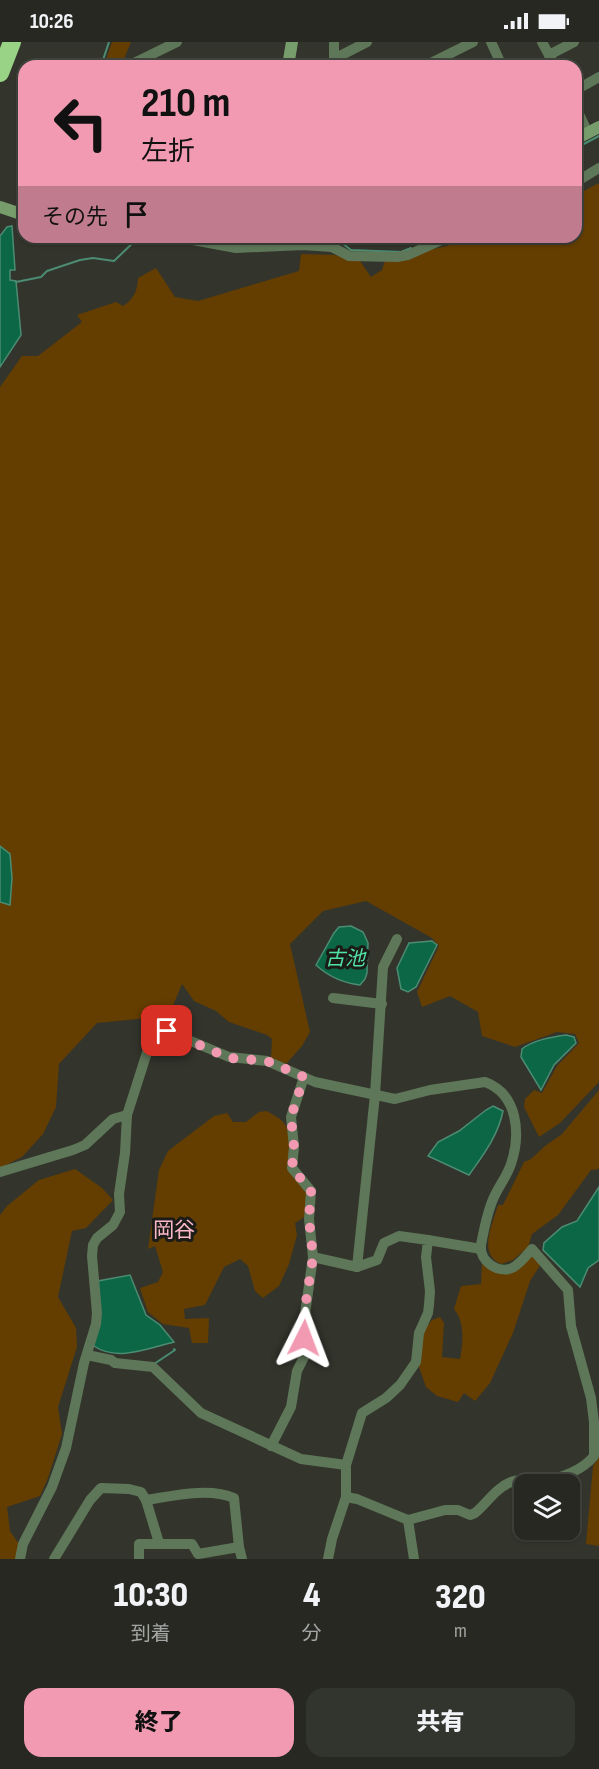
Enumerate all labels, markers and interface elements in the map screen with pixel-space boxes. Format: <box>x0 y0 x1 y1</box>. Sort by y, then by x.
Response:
text: 10:26 <box>30 8 74 35</box>
text: 210 m <box>141 78 230 129</box>
icon: left <box>42 84 120 162</box>
text: 左折 <box>141 136 195 168</box>
icon: arrive <box>120 198 153 231</box>
text: その先 <box>42 204 108 231</box>
water label: 古池 <box>325 947 367 971</box>
pin <box>141 1005 192 1056</box>
icon: arrive <box>150 1014 183 1047</box>
district label: 岡谷 <box>153 1218 195 1243</box>
position arrow <box>272 1306 336 1370</box>
map controls <box>514 1474 580 1540</box>
button: layers <box>514 1474 580 1540</box>
text: 10:30 <box>113 1574 188 1617</box>
text: 4 <box>303 1574 320 1617</box>
text: 320 <box>435 1576 486 1619</box>
text: m <box>454 1619 467 1643</box>
text: 到着 <box>131 1622 171 1646</box>
text: 分 <box>302 1622 322 1646</box>
button: 終了 <box>24 1688 294 1757</box>
button: 共有 <box>306 1688 575 1757</box>

